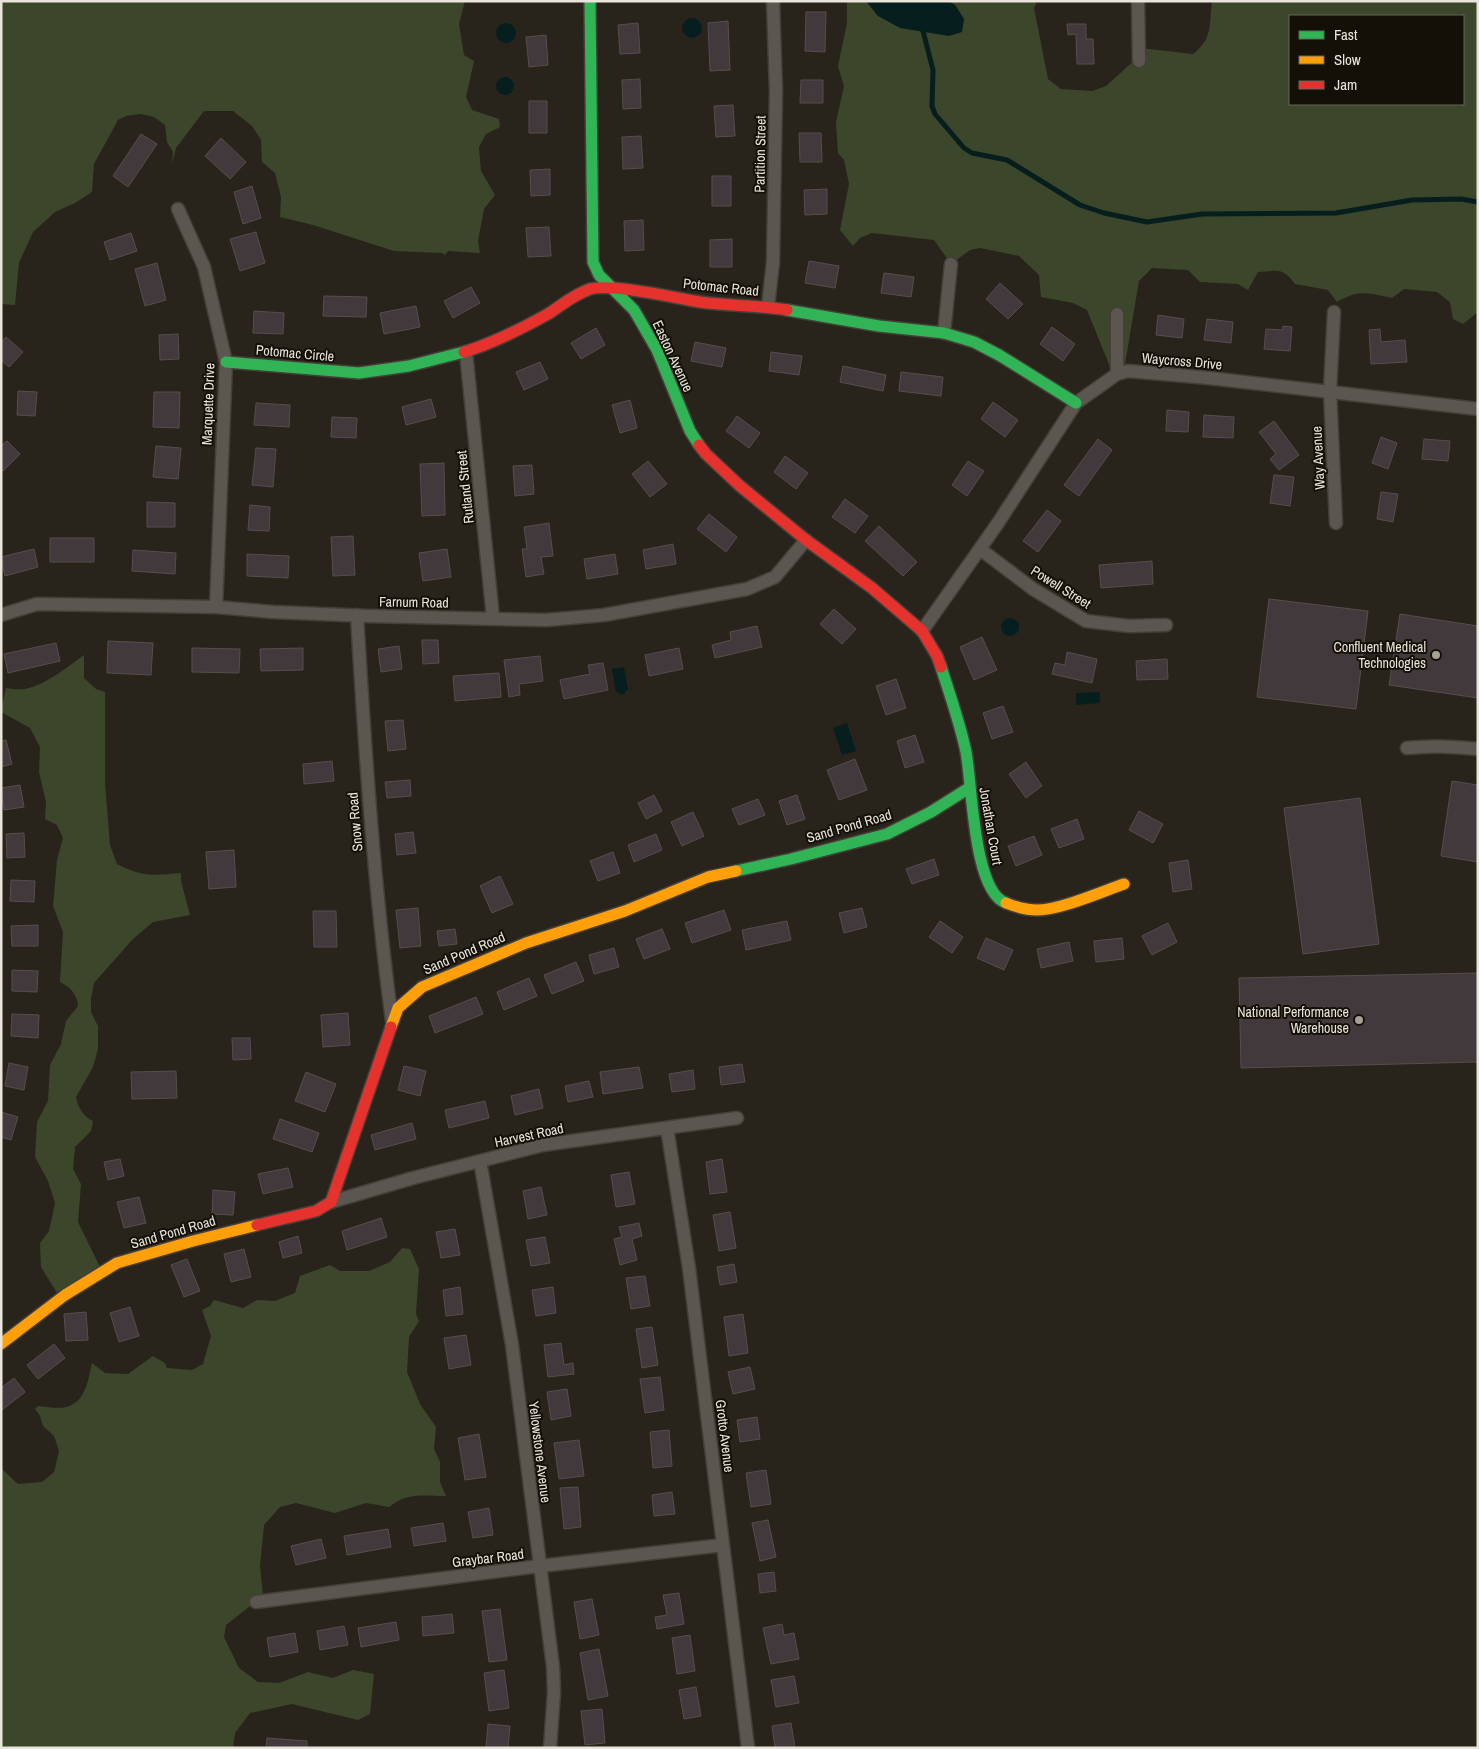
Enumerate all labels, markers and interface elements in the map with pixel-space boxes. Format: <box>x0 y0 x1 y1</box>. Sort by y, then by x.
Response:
legend <box>1289 15 1464 105</box>
text: Fast <box>1334 24 1358 45</box>
text: Slow <box>1334 49 1361 70</box>
text: Jam <box>1334 74 1357 95</box>
street label: Partition Street <box>750 115 770 193</box>
street label: Potomac Road <box>682 274 760 300</box>
street label: Easton Avenue <box>649 317 697 395</box>
street label: Potomac Circle <box>255 341 335 365</box>
street label: Waycross Drive <box>1141 349 1223 373</box>
street label: Marquette Drive <box>198 363 218 445</box>
street label: Way Avenue <box>1307 426 1329 490</box>
street label: Rutland Street <box>452 450 478 524</box>
street label: Powell Street <box>1028 561 1094 613</box>
street label: Farnum Road <box>379 592 449 612</box>
place label: Confluent Medical Technologies <box>1333 638 1426 672</box>
marker: Confluent Medical Technologies <box>1430 649 1442 661</box>
street label: Jonathan Court <box>975 786 1007 866</box>
street label: Snow Road <box>343 792 367 852</box>
street label: Sand Pond Road <box>804 805 894 847</box>
street label: Sand Pond Road <box>420 928 508 978</box>
place label: National Performance Warehouse <box>1237 1003 1349 1037</box>
marker: National Performance Warehouse <box>1353 1014 1365 1026</box>
street label: Harvest Road <box>493 1119 565 1151</box>
street label: Sand Pond Road <box>128 1211 218 1253</box>
street label: Grotto Avenue <box>712 1399 738 1473</box>
street label: Yellowstone Avenue <box>525 1400 555 1504</box>
street label: Graybar Road <box>451 1545 525 1571</box>

